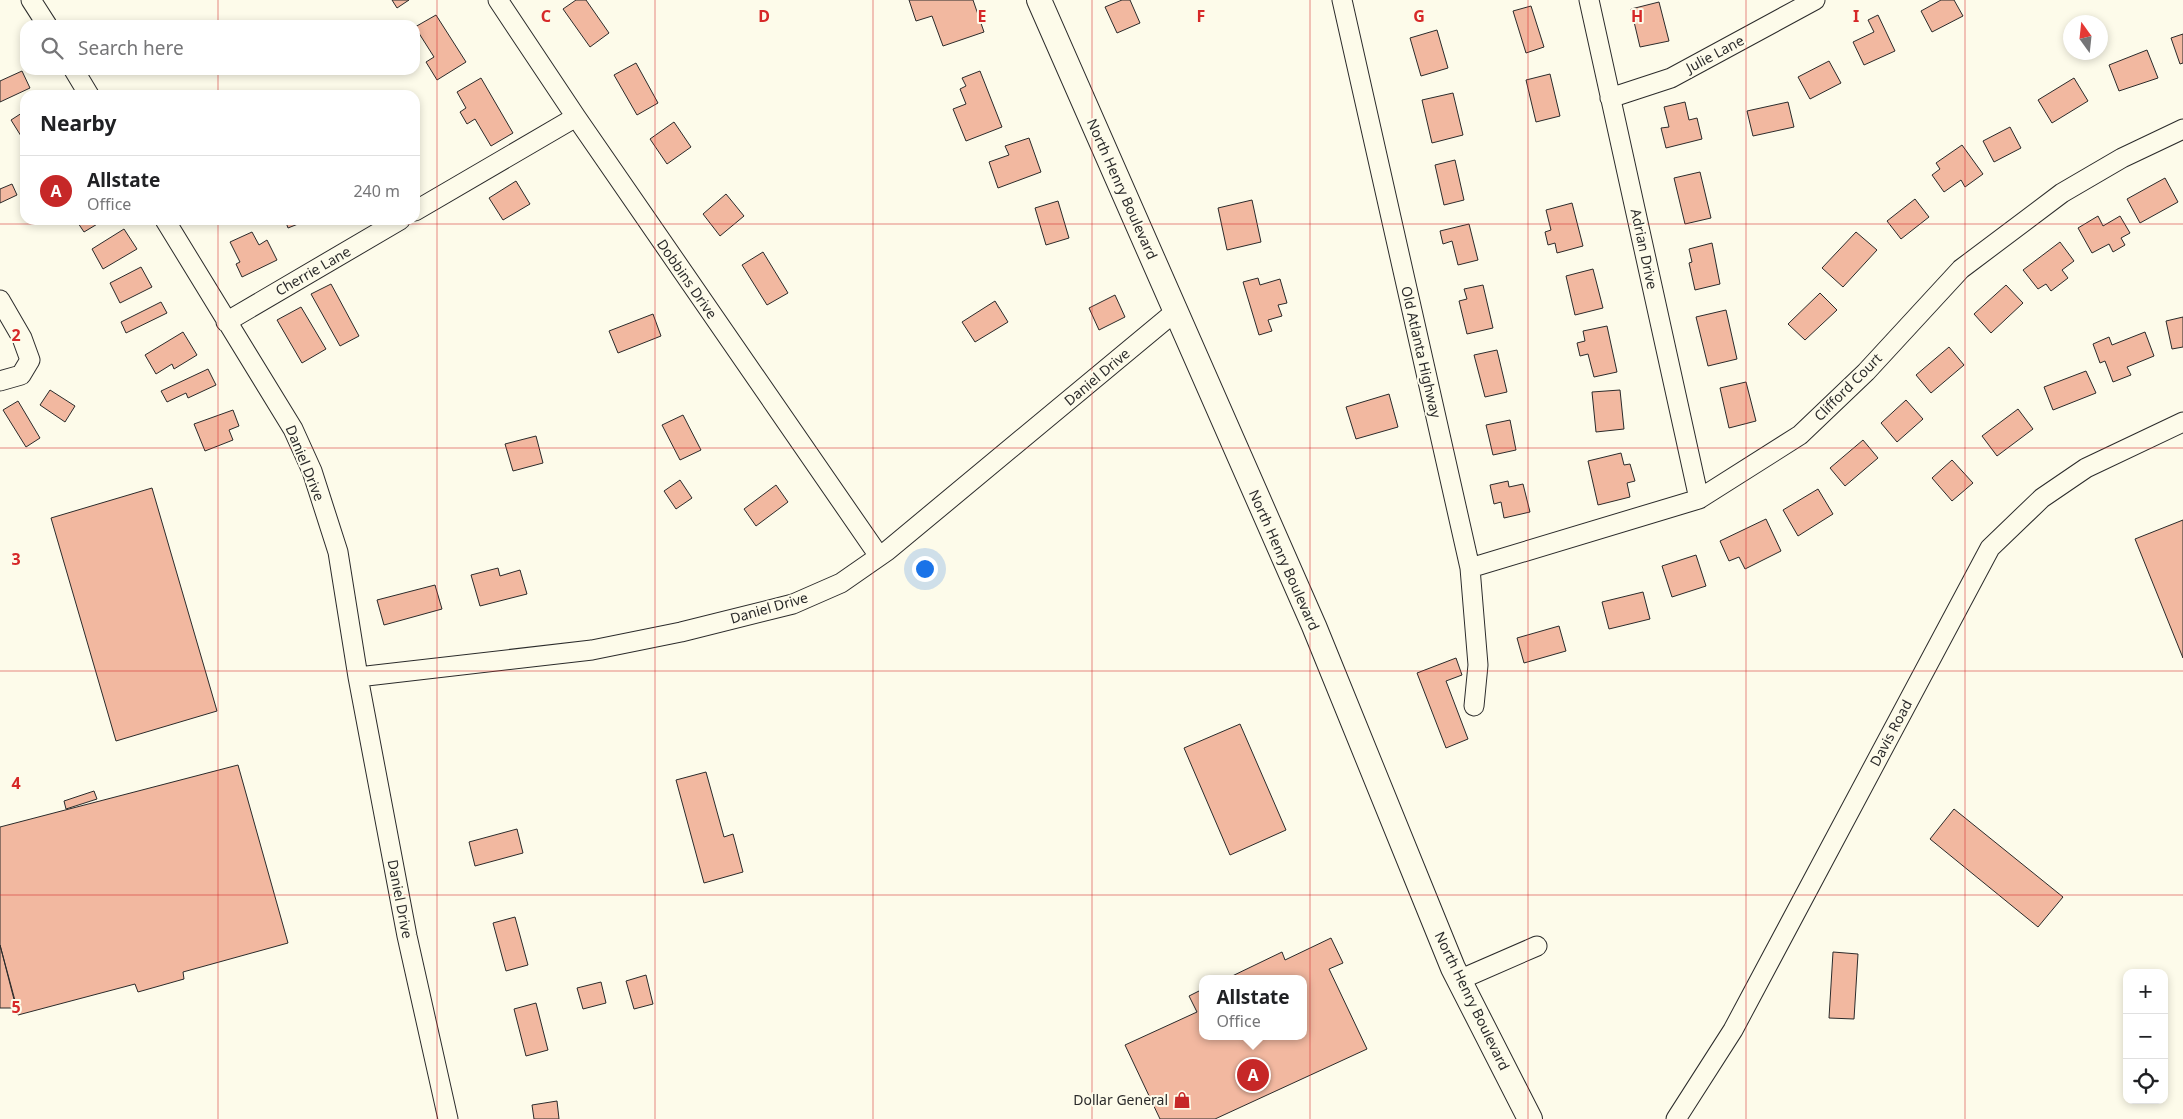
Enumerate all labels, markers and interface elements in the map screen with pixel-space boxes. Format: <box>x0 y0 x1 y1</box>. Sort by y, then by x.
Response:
text: C <box>541 5 551 27</box>
text: D <box>758 5 770 27</box>
text: E <box>978 5 987 27</box>
text: F <box>1197 5 1205 27</box>
text: G <box>1413 5 1425 27</box>
text: H <box>1631 5 1643 27</box>
text: I <box>1853 5 1859 27</box>
north arrow <box>2063 15 2108 60</box>
search box <box>20 20 420 75</box>
street label: Julie Lane <box>1681 30 1747 78</box>
icon: search <box>38 34 66 62</box>
text: Search here <box>78 35 184 61</box>
text: Nearby <box>40 109 116 137</box>
street label: North Henry Boulevard <box>1083 115 1162 262</box>
text: Allstate <box>87 167 160 193</box>
text: A <box>50 180 62 202</box>
text: 240 m <box>353 180 400 202</box>
text: Office <box>87 193 131 215</box>
street label: Adrian Drive <box>1627 207 1662 291</box>
street label: Dobbins Drive <box>653 235 722 322</box>
street label: Cherrie Lane <box>272 241 354 300</box>
street label: Old Atlanta Highway <box>1397 284 1446 420</box>
text: 2 <box>11 324 21 346</box>
street label: Daniel Drive <box>1060 344 1134 410</box>
street label: Clifford Court <box>1810 349 1886 425</box>
street label: Daniel Drive <box>282 422 329 504</box>
street label: North Henry Boulevard <box>1245 486 1324 633</box>
text: 3 <box>11 548 21 570</box>
your location <box>912 556 938 582</box>
street label: Daniel Drive <box>728 587 810 628</box>
street label: Davis Road <box>1865 696 1916 769</box>
text: 4 <box>11 772 21 794</box>
street label: Daniel Drive <box>384 858 417 940</box>
street label: North Henry Boulevard <box>1431 928 1514 1073</box>
map controls <box>2123 969 2168 1104</box>
button: + <box>2123 969 2168 1014</box>
popup <box>1199 975 1307 1040</box>
text: Allstate <box>1216 984 1290 1010</box>
text: 5 <box>11 996 21 1018</box>
text: Office <box>1216 1010 1261 1032</box>
button: − <box>2123 1014 2168 1059</box>
pin: A <box>1237 1056 1269 1094</box>
button: locate <box>2123 1059 2168 1104</box>
place label: Dollar General <box>1073 1090 1168 1109</box>
shop icon: Dollar General <box>1172 1090 1192 1110</box>

